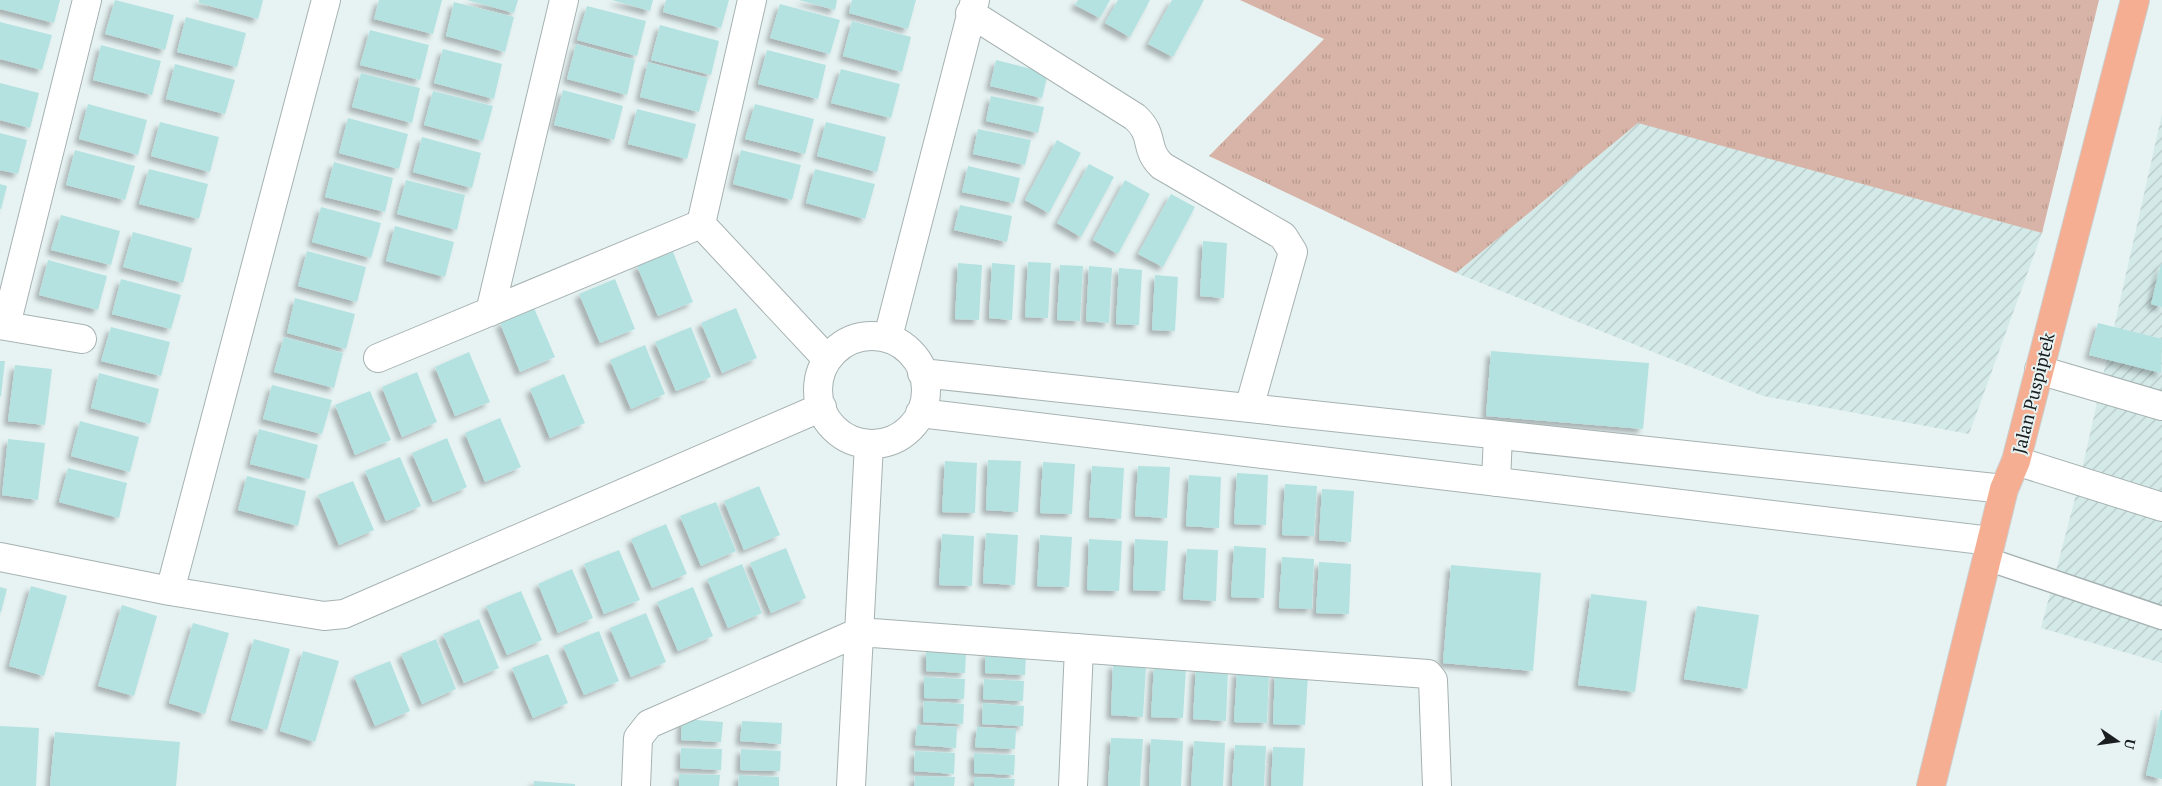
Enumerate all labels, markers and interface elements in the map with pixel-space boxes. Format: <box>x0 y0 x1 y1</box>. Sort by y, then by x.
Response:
street label: Jalan Puspiptek <box>2006 329 2060 456</box>
north arrow <box>2092 716 2142 766</box>
text: U <box>2120 737 2141 751</box>

